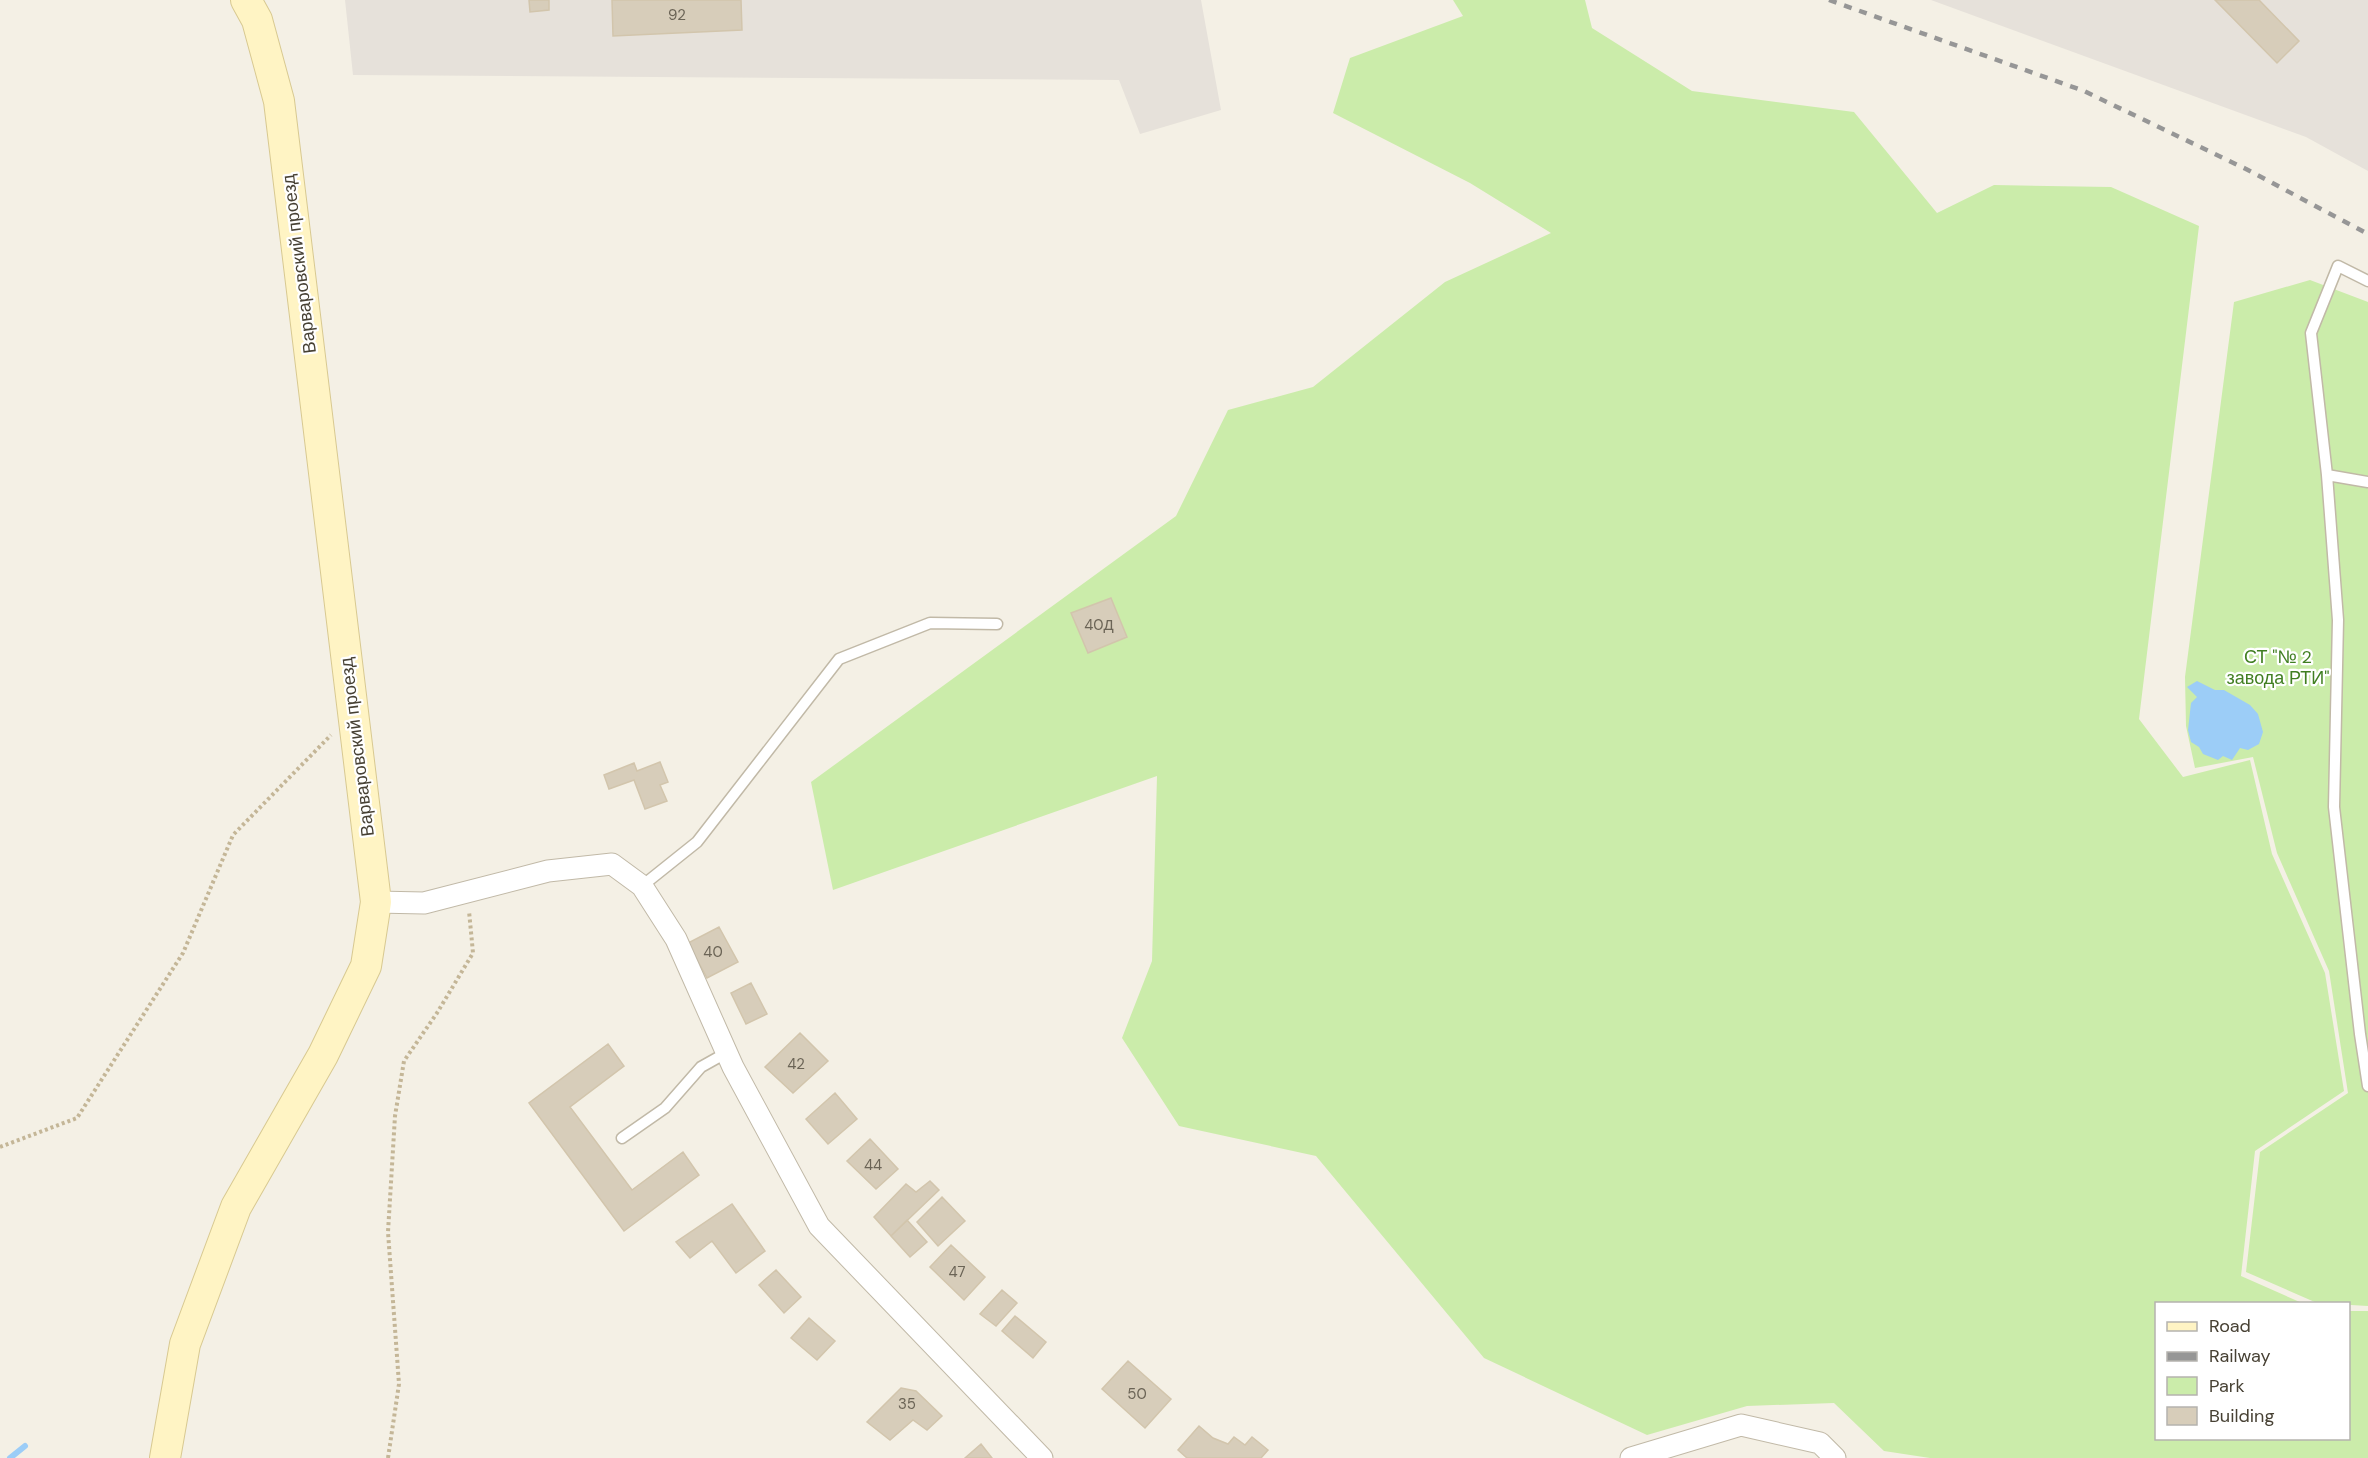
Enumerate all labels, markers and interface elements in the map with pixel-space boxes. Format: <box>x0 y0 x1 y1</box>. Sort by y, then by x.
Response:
house number: 92 <box>668 5 686 25</box>
street label: Варваровский проезд <box>276 173 322 355</box>
house number: 40Д <box>1084 615 1114 635</box>
park label: СТ "№ 2 завода РТИ" <box>2227 645 2329 690</box>
street label: Варваровский проезд <box>334 656 380 838</box>
house number: 40 <box>703 942 723 962</box>
house number: 42 <box>787 1054 805 1074</box>
house number: 44 <box>864 1155 882 1175</box>
house number: 47 <box>948 1262 966 1282</box>
legend <box>2155 1302 2350 1440</box>
text: Road <box>2209 1314 2251 1338</box>
text: Railway <box>2209 1344 2271 1368</box>
text: Park <box>2209 1374 2245 1398</box>
house number: 50 <box>1127 1384 1147 1404</box>
house number: 35 <box>898 1394 916 1414</box>
text: Building <box>2209 1404 2274 1428</box>

